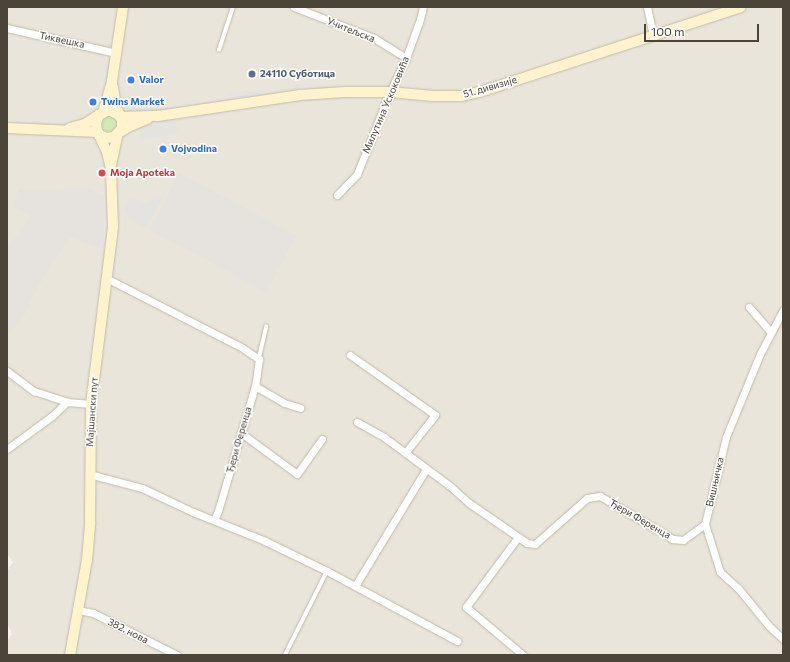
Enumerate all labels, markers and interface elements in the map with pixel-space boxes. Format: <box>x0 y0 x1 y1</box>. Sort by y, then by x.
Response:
street label: Учитељска <box>325 15 377 45</box>
scale bar <box>646 16 761 42</box>
text: 100 m <box>651 24 685 38</box>
street label: Тиквешка <box>38 29 86 51</box>
street label: Милутина Ускоковића <box>360 55 412 155</box>
place label: 24110 Суботица <box>260 68 335 80</box>
marker: 24110 Суботица <box>247 69 257 79</box>
place label: Valor <box>139 74 164 86</box>
street label: 51. дивизије <box>462 74 518 100</box>
marker: Valor <box>126 75 136 85</box>
place label: Twins Market <box>101 96 164 108</box>
marker: Twins Market <box>88 97 98 107</box>
place label: Vojvodina <box>171 143 217 155</box>
marker: Vojvodina <box>158 144 168 154</box>
place label: Moja Apoteka <box>110 167 175 179</box>
marker: Moja Apoteka <box>97 168 107 178</box>
street label: Мајшански пут <box>84 377 100 447</box>
street label: Ђери Ференца <box>224 405 254 475</box>
street label: Вишњичка <box>703 456 727 508</box>
street label: Ђери Ференца <box>607 497 673 541</box>
street label: 382. нова <box>106 616 150 646</box>

